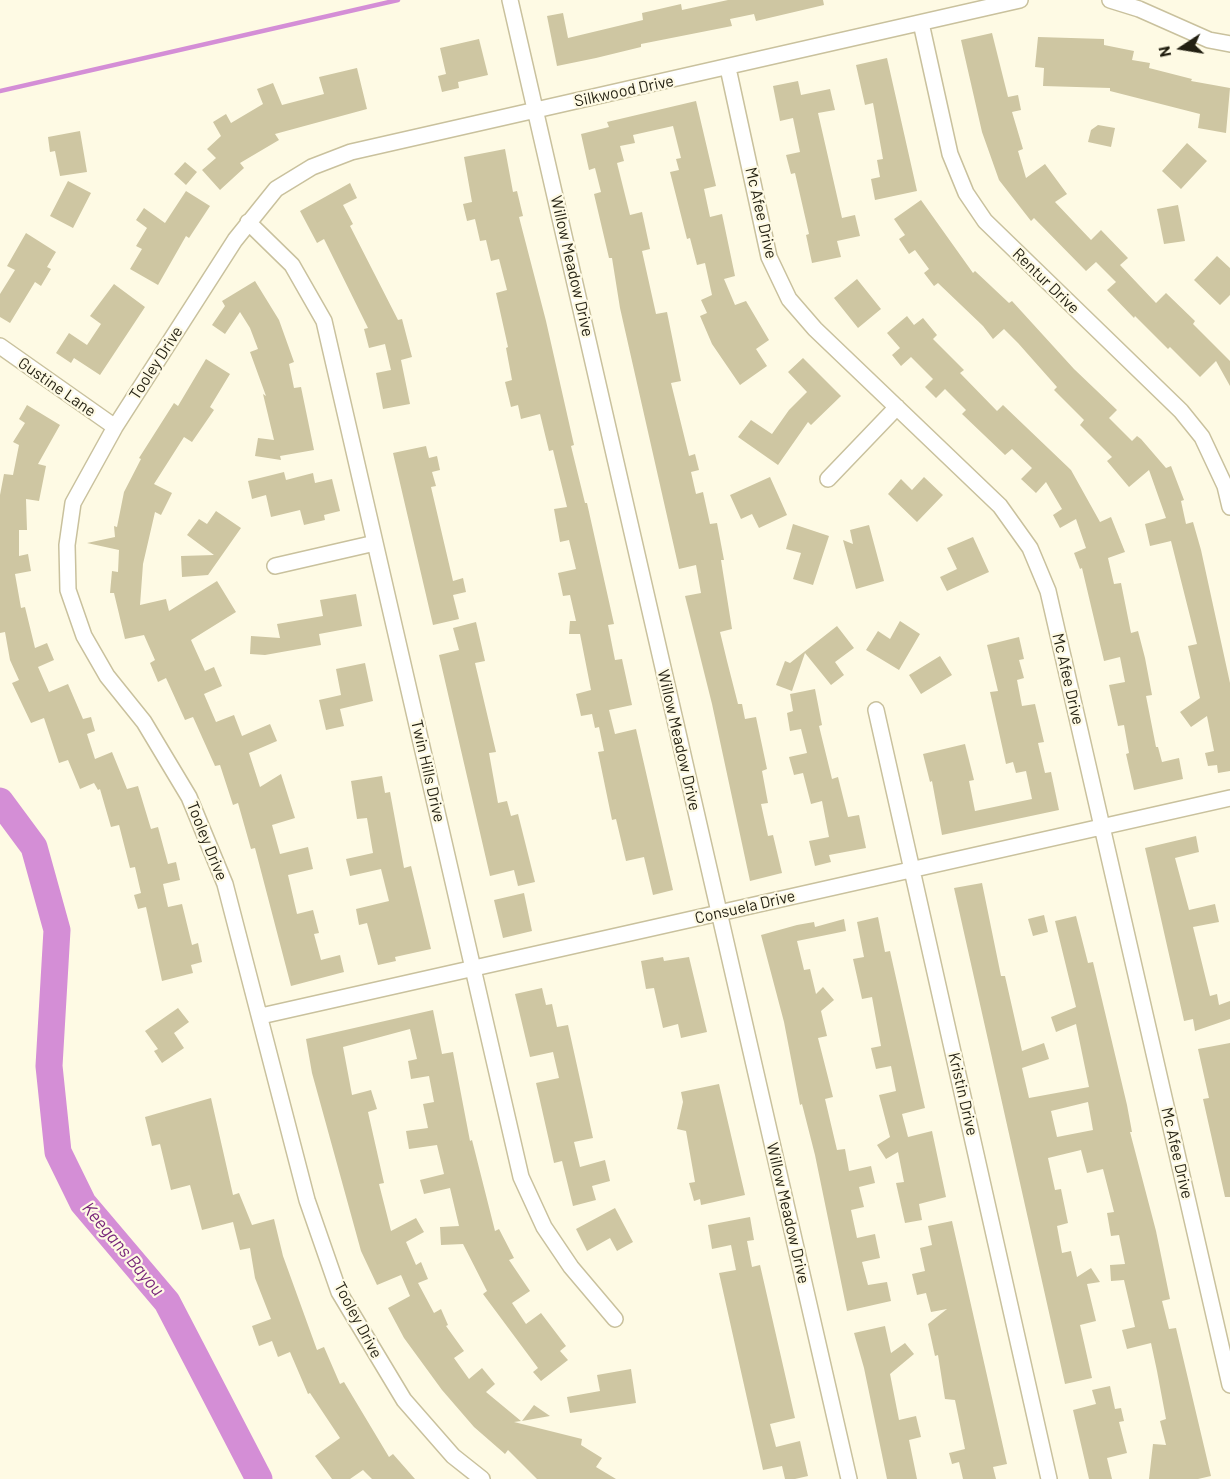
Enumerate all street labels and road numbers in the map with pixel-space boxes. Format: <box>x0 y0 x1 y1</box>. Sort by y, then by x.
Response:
street label: Silkwood Drive <box>572 71 676 111</box>
street label: Mc Afee Drive <box>741 165 781 261</box>
street label: Willow Meadow Drive <box>546 194 598 338</box>
street label: Rentur Drive <box>1008 244 1084 318</box>
street label: Tooley Drive <box>125 323 187 403</box>
street label: Gustine Lane <box>14 353 100 421</box>
street label: Mc Afee Drive <box>1048 631 1088 727</box>
street label: Willow Meadow Drive <box>653 668 705 812</box>
street label: Twin Hills Drive <box>407 718 449 824</box>
street label: Tooley Drive <box>182 799 232 883</box>
street label: Consuela Drive <box>693 886 797 928</box>
street label: Kristin Drive <box>944 1051 982 1137</box>
street label: Mc Afee Drive <box>1157 1105 1197 1201</box>
street label: Willow Meadow Drive <box>762 1141 814 1285</box>
street label: Tooley Drive <box>330 1279 386 1361</box>

